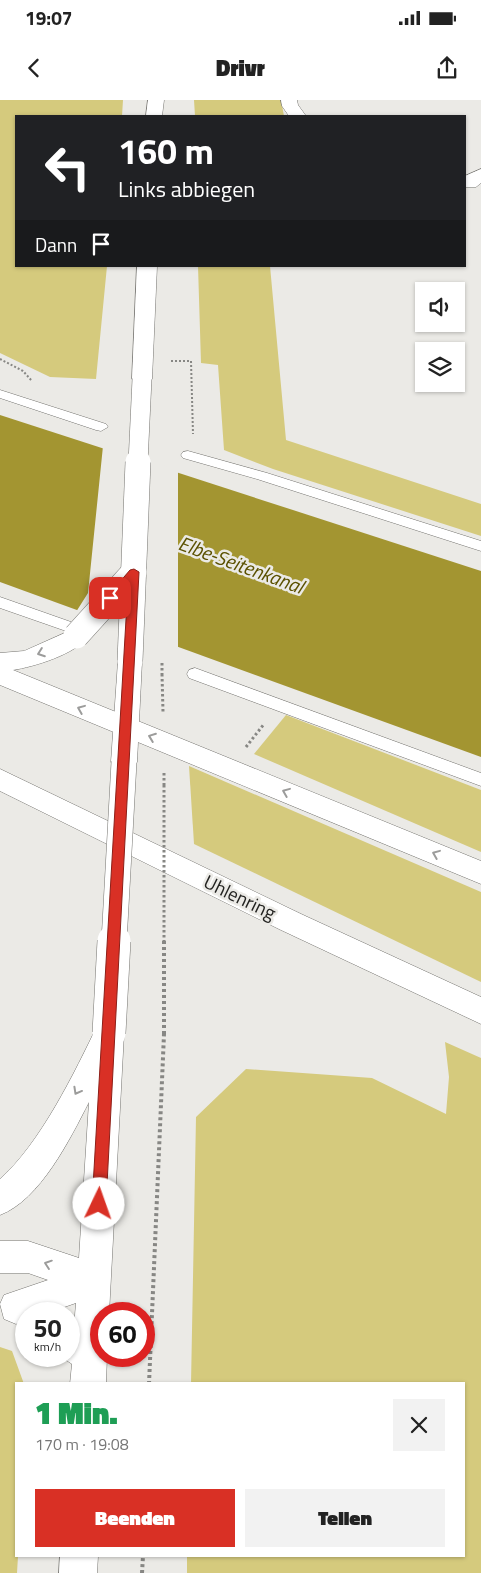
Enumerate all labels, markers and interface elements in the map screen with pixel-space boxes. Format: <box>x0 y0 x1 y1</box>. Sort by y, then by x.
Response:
text: 19:07 <box>25 3 72 32</box>
text: Drivr <box>216 51 265 85</box>
icon: back <box>20 54 48 82</box>
icon: share <box>433 54 461 82</box>
text: 160 m <box>118 124 214 178</box>
icon: left <box>35 135 100 200</box>
text: Links abbiegen <box>118 172 255 206</box>
text: Dann <box>35 230 77 259</box>
icon: arrive <box>87 230 115 258</box>
map controls <box>415 282 465 392</box>
button: sound <box>415 282 465 332</box>
button: layers <box>415 342 465 392</box>
water label: Elbe-Seitenkanal <box>174 528 311 602</box>
pin <box>89 577 131 619</box>
icon: arrive <box>96 584 124 612</box>
one-way arrow <box>38 647 46 657</box>
one-way arrow <box>77 704 86 715</box>
one-way arrow <box>148 733 157 743</box>
one-way arrow <box>282 788 291 799</box>
one-way arrow <box>432 850 441 861</box>
street label: Uhlenring <box>199 867 282 927</box>
one-way arrow <box>73 1086 83 1095</box>
position arrow <box>72 1177 124 1229</box>
one-way arrow <box>45 1260 53 1270</box>
speed limit sign: 60 <box>90 1302 155 1367</box>
text: 50 <box>33 1309 62 1347</box>
text: km/h <box>34 1337 61 1356</box>
text: 1 Min. <box>35 1390 118 1436</box>
button: close <box>393 1399 445 1451</box>
text: 170 m · 19:08 <box>35 1432 129 1456</box>
button: Beenden <box>35 1489 235 1547</box>
button: Teilen <box>245 1489 445 1547</box>

